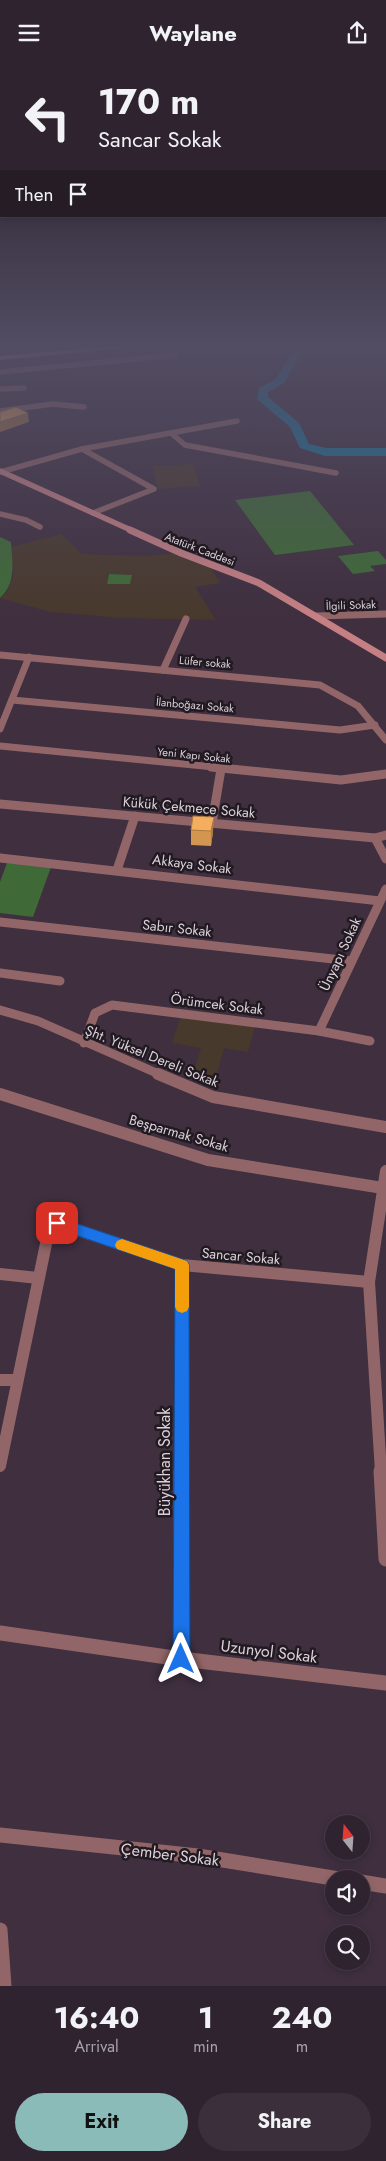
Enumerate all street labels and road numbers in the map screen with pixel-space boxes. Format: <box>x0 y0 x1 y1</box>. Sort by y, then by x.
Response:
street label: Atatürk Caddesi <box>163 528 237 570</box>
street label: İlgili Sokak <box>326 596 376 614</box>
street label: Lüfer sokak <box>178 652 232 672</box>
street label: İlanboğazı Sokak <box>155 694 235 716</box>
street label: Yeni Kapı Sokak <box>157 743 232 767</box>
street label: Kükük Çekmece Sokak <box>122 791 257 823</box>
street label: Akkaya Sokak <box>151 849 234 879</box>
street label: Ünyapı Sokak <box>314 913 366 994</box>
street label: Sabır Sokak <box>141 914 213 942</box>
street label: Örümcek Sokak <box>170 988 265 1020</box>
street label: Şht. Yüksel Dereli Sokak <box>82 1020 223 1092</box>
street label: Beşparmak Sokak <box>127 1109 232 1157</box>
street label: Sancar Sokak <box>201 1243 282 1269</box>
street label: Büyükhan Sokak <box>153 1407 176 1516</box>
street label: Uzunyol Sokak <box>219 1634 320 1669</box>
street label: Çember Sokak <box>120 1837 221 1872</box>

